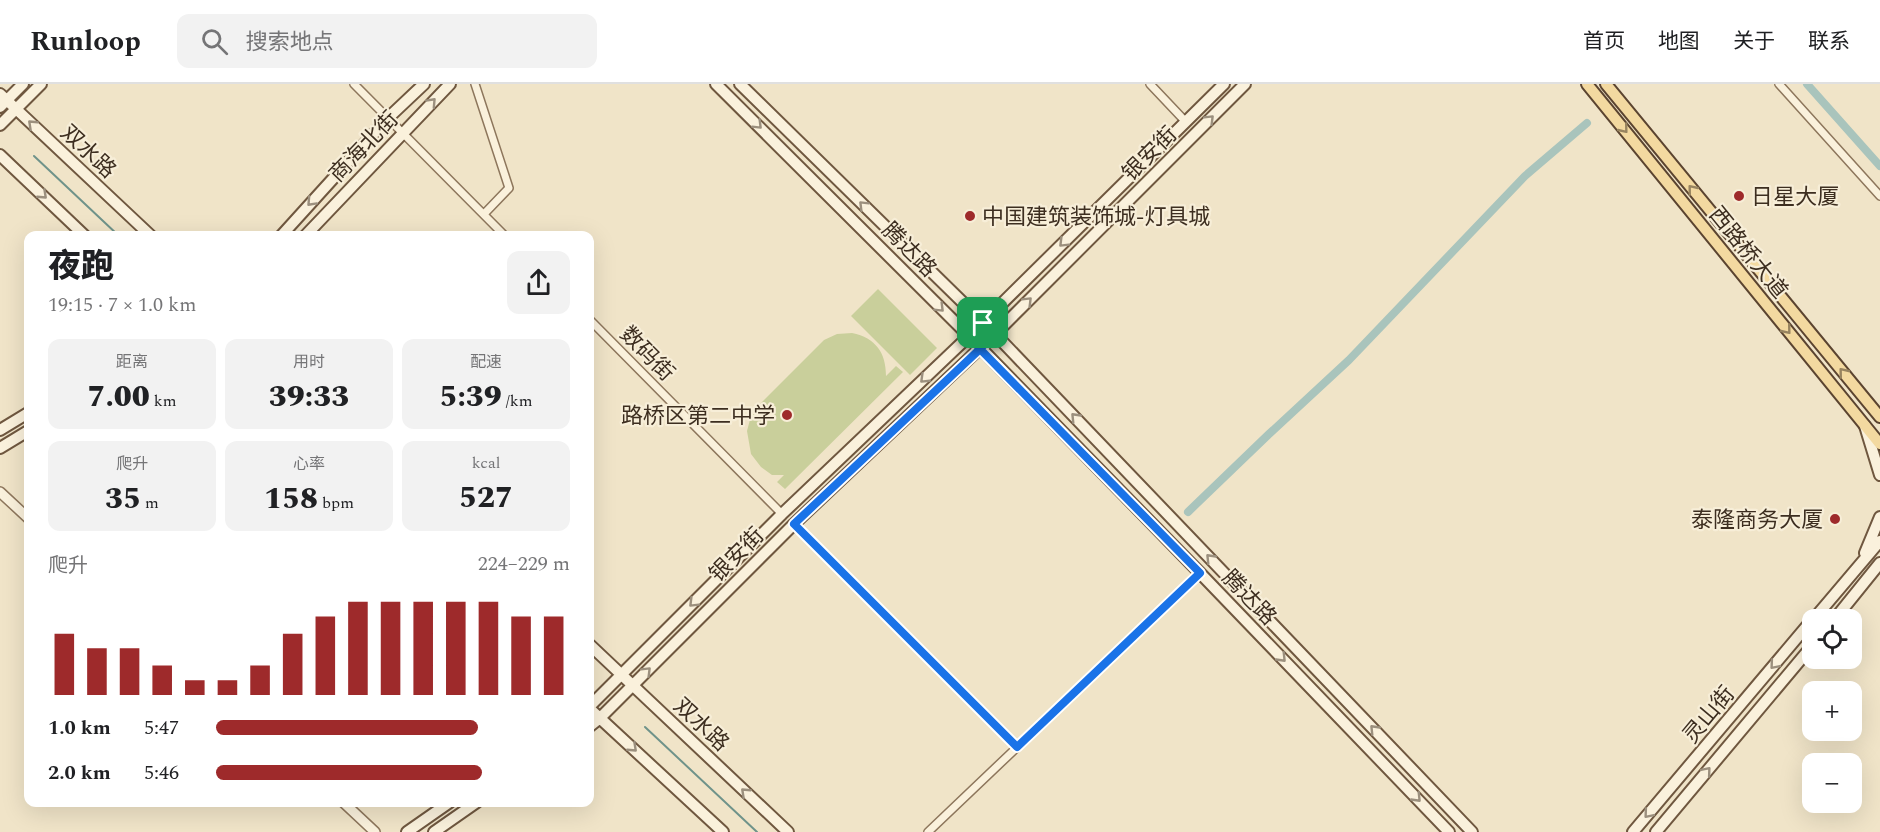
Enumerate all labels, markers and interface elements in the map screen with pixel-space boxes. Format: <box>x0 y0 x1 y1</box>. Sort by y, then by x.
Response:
search box <box>177 14 597 68</box>
text: Runloop <box>30 20 141 63</box>
icon: search <box>198 25 231 58</box>
text: 搜索地点 <box>246 26 334 59</box>
text: 首页 <box>1583 26 1625 58</box>
text: 地图 <box>1658 26 1700 58</box>
text: 关于 <box>1733 26 1775 58</box>
text: 联系 <box>1808 26 1850 58</box>
one-way arrow <box>425 99 436 110</box>
street label: 商海北街 <box>322 104 407 190</box>
one-way arrow <box>1203 115 1214 126</box>
street label: 双水路 <box>53 118 123 187</box>
one-way arrow <box>750 118 761 129</box>
street label: 银安街 <box>1115 119 1185 189</box>
one-way arrow <box>28 120 38 131</box>
one-way arrow <box>1617 123 1628 134</box>
place label: 日星大厦 <box>1751 181 1839 214</box>
one-way arrow <box>1689 185 1700 196</box>
one-way arrow <box>35 188 46 199</box>
marker: 日星大厦 <box>1732 189 1746 203</box>
one-way arrow <box>307 196 318 206</box>
street label: 西路桥大道 <box>1700 200 1795 306</box>
one-way arrow <box>859 201 869 212</box>
place label: 中国建筑装饰城-灯具城 <box>982 201 1210 234</box>
marker: 中国建筑装饰城-灯具城 <box>963 209 977 223</box>
street label: 腾达路 <box>874 215 944 285</box>
one-way arrow <box>1059 236 1069 247</box>
text: 夜跑 <box>48 242 114 292</box>
button: share <box>507 251 570 314</box>
text: 19:15 · 7 × 1.0 km <box>48 290 196 320</box>
pin <box>957 297 1008 348</box>
one-way arrow <box>1021 298 1032 308</box>
one-way arrow <box>933 300 944 311</box>
icon: arrive <box>966 306 999 339</box>
street label: 数码街 <box>612 319 682 389</box>
one-way arrow <box>1780 323 1791 334</box>
text: 距离 <box>116 350 148 374</box>
text: 用时 <box>293 350 325 374</box>
text: 配速 <box>470 350 502 374</box>
one-way arrow <box>1839 368 1850 379</box>
one-way arrow <box>920 372 931 383</box>
text: 7.00 <box>87 374 150 420</box>
text: 39:33 <box>269 374 349 420</box>
text: 5:39 <box>439 374 502 420</box>
text: km <box>150 389 177 413</box>
text: /km <box>502 389 533 413</box>
place label: 路桥区第二中学 <box>621 400 775 433</box>
marker: 路桥区第二中学 <box>780 408 794 422</box>
one-way arrow <box>1071 414 1082 424</box>
text: kcal <box>472 451 500 475</box>
text: 爬升 <box>116 452 148 476</box>
text: 心率 <box>293 452 325 476</box>
text: 527 <box>459 475 513 521</box>
text: 35 <box>105 476 141 522</box>
text: 158 <box>264 476 318 522</box>
text: m <box>141 491 159 515</box>
text: bpm <box>318 491 354 515</box>
place label: 泰隆商务大厦 <box>1691 504 1823 537</box>
marker: 泰隆商务大厦 <box>1828 512 1842 526</box>
street label: 银安街 <box>702 520 772 590</box>
text: 224–229 m <box>478 549 570 579</box>
text: 爬升 <box>48 551 88 581</box>
one-way arrow <box>1206 554 1217 565</box>
street label: 腾达路 <box>1214 563 1284 633</box>
one-way arrow <box>690 595 701 606</box>
map controls <box>1802 609 1862 813</box>
button: locate <box>1802 609 1862 669</box>
one-way arrow <box>1274 650 1285 661</box>
one-way arrow <box>1770 658 1781 669</box>
one-way arrow <box>639 667 650 678</box>
street label: 灵山街 <box>1675 679 1743 751</box>
button: + <box>1802 681 1862 741</box>
street label: 双水路 <box>666 691 736 760</box>
text: 1.0 km <box>48 713 111 743</box>
text: 5:47 <box>144 713 179 743</box>
one-way arrow <box>1370 726 1381 737</box>
one-way arrow <box>626 741 637 752</box>
button: − <box>1802 753 1862 813</box>
text: 2.0 km <box>48 758 111 788</box>
text: 5:46 <box>144 758 179 788</box>
one-way arrow <box>1700 767 1711 778</box>
one-way arrow <box>742 788 752 799</box>
one-way arrow <box>1409 791 1420 802</box>
one-way arrow <box>1645 807 1656 818</box>

